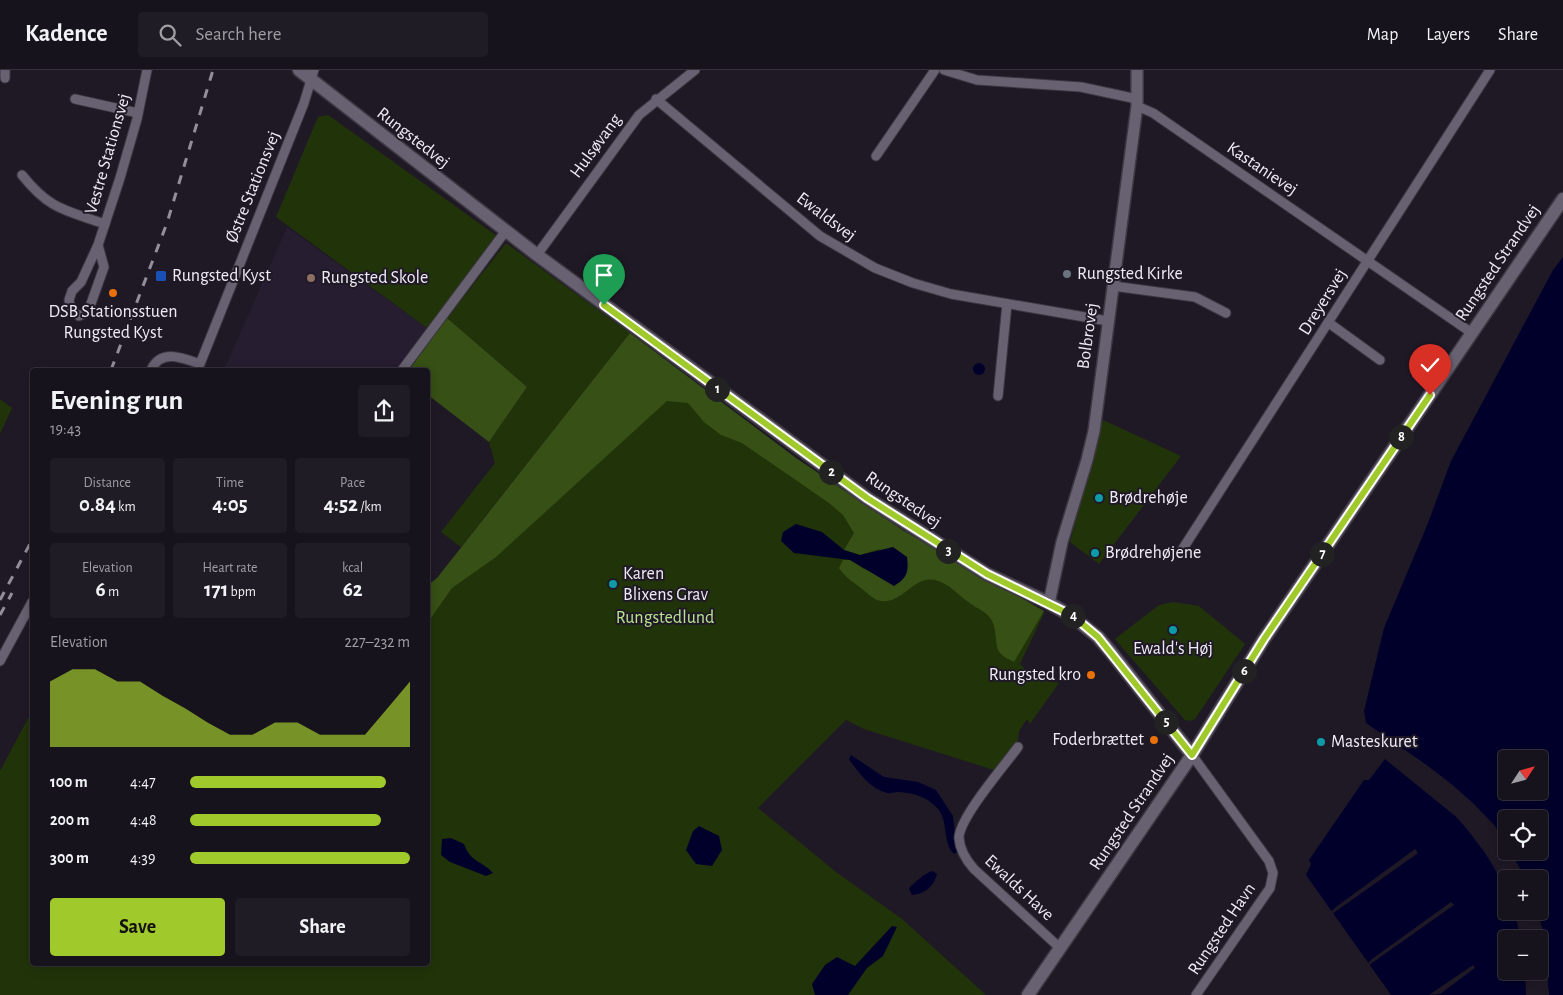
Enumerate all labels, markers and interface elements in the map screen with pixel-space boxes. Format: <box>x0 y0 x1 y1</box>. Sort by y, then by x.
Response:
search box <box>138 12 488 57</box>
icon: search <box>156 21 184 49</box>
text: Kadence <box>25 22 108 46</box>
text: Search here <box>196 25 281 44</box>
text: Map <box>1367 26 1398 44</box>
text: Layers <box>1426 26 1470 44</box>
text: Share <box>1498 26 1538 44</box>
street label: Vestre Stationsvej <box>82 92 134 216</box>
street label: Rungstedvej <box>373 104 453 172</box>
street label: Hulsøvang <box>567 110 625 181</box>
street label: Østre Stationsvej <box>222 129 284 245</box>
street label: Kastanievej <box>1223 139 1301 199</box>
street label: Ewaldsvej <box>793 189 859 245</box>
street label: Rungsted Strandvej <box>1452 201 1544 325</box>
pin <box>583 254 625 305</box>
icon: arrive <box>590 261 618 289</box>
place label: Rungsted Kirke <box>1077 265 1183 283</box>
street label: Dreyersvej <box>1296 266 1350 338</box>
place label: Rungsted Kyst <box>172 267 271 285</box>
marker: Rungsted Kirke <box>1061 268 1073 280</box>
marker: Rungsted Kyst <box>154 269 168 283</box>
place label: Rungsted Skole <box>321 269 428 287</box>
marker: Rungsted Skole <box>305 272 317 284</box>
marker: DSB Stationsstuen Rungsted Kyst <box>107 287 119 299</box>
street label: Bolbrovej <box>1074 302 1102 370</box>
place label: DSB Stationsstuen Rungsted Kyst <box>48 303 178 342</box>
pin <box>1409 344 1451 395</box>
icon: check <box>1416 351 1444 379</box>
pin: 1 <box>704 376 730 402</box>
text: 1 <box>715 382 720 396</box>
button: share <box>358 385 410 437</box>
text: Evening run <box>50 387 183 415</box>
text: 19:43 <box>50 421 81 437</box>
pin: 8 <box>1388 424 1414 450</box>
text: 8 <box>1398 430 1405 444</box>
pin: 2 <box>818 460 844 484</box>
text: 2 <box>828 465 835 479</box>
street label: Rungstedvej <box>862 468 944 532</box>
text: Distance <box>84 476 131 490</box>
text: Time <box>216 476 244 490</box>
text: Pace <box>340 476 365 490</box>
place label: Brødrehøje <box>1109 489 1188 507</box>
marker: Brødrehøje <box>1093 492 1105 504</box>
text: 0.84 <box>79 494 116 515</box>
text: 4:05 <box>212 494 248 515</box>
text: 4:52 <box>324 494 358 515</box>
text: km <box>116 500 136 514</box>
text: /km <box>358 500 382 514</box>
pin: 3 <box>936 538 960 564</box>
pin: 7 <box>1310 542 1334 566</box>
text: 3 <box>945 544 952 558</box>
place label: Brødrehøjene <box>1105 544 1201 562</box>
marker: Brødrehøjene <box>1089 547 1101 559</box>
text: 7 <box>1319 547 1326 561</box>
text: Elevation <box>82 561 133 575</box>
text: Heart rate <box>203 561 257 575</box>
text: kcal <box>342 561 363 575</box>
place label: Karen Blixens Grav <box>623 565 708 604</box>
marker: Karen Blixens Grav <box>607 578 619 590</box>
text: 6 <box>95 579 106 600</box>
text: 171 <box>204 579 228 600</box>
text: 62 <box>343 579 363 600</box>
text: m <box>106 585 119 599</box>
text: bpm <box>228 585 256 599</box>
pin: 4 <box>1060 604 1086 628</box>
park label: Rungstedlund <box>616 609 714 627</box>
text: 4 <box>1070 609 1077 623</box>
marker: Ewald's Høj <box>1167 624 1179 636</box>
text: Elevation <box>50 634 108 650</box>
text: 227–232 m <box>345 634 410 650</box>
place label: Ewald's Høj <box>1133 640 1213 658</box>
pin: 6 <box>1232 658 1256 684</box>
text: 6 <box>1241 664 1248 678</box>
place label: Rungsted kro <box>989 666 1081 684</box>
marker: Rungsted kro <box>1085 669 1097 681</box>
pin: 5 <box>1154 710 1178 734</box>
text: 5 <box>1163 715 1170 729</box>
place label: Foderbrættet <box>1052 731 1144 749</box>
place label: Masteskuret <box>1331 733 1418 751</box>
marker: Foderbrættet <box>1148 734 1160 746</box>
marker: Masteskuret <box>1315 736 1327 748</box>
street label: Rungsted Strandvej <box>1086 750 1178 874</box>
north arrow <box>1498 750 1548 800</box>
map controls <box>1498 750 1548 980</box>
text: 100 m <box>50 774 88 790</box>
text: 4:47 <box>130 774 156 790</box>
button: locate <box>1498 810 1548 860</box>
text: 200 m <box>50 812 90 828</box>
text: 4:48 <box>130 812 157 828</box>
text: 300 m <box>50 850 89 866</box>
text: 4:39 <box>130 850 155 866</box>
street label: Ewalds Have <box>981 852 1057 924</box>
button: + <box>1498 870 1548 920</box>
street label: Rungsted Havn <box>1185 880 1259 978</box>
button: Save <box>50 898 225 956</box>
button: Share <box>235 898 410 956</box>
button: − <box>1498 930 1548 980</box>

